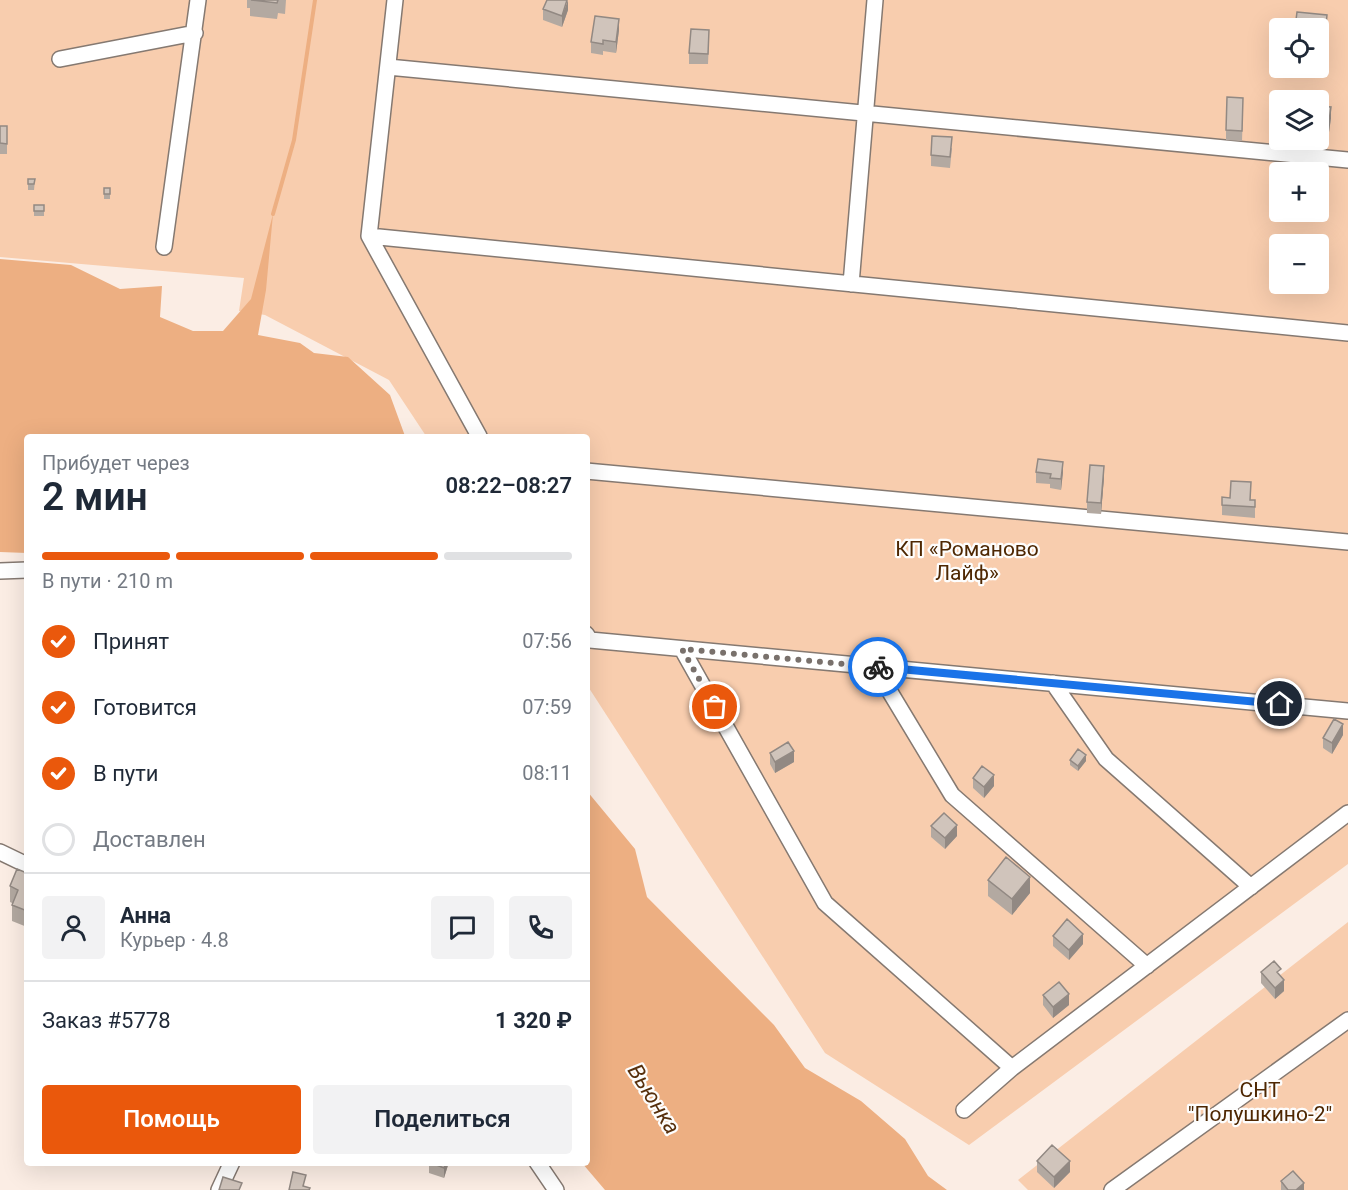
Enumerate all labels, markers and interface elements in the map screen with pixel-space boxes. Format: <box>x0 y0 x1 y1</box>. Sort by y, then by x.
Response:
map controls <box>1269 18 1329 294</box>
button: locate <box>1269 18 1329 78</box>
button: layers <box>1269 90 1329 150</box>
button: + <box>1269 162 1329 222</box>
button: − <box>1269 234 1329 294</box>
text: Прибудет через <box>42 451 190 475</box>
text: 08:22–08:27 <box>445 473 572 498</box>
text: 2 мин <box>42 474 148 520</box>
park label: КП «Романово Лайф» <box>895 537 1039 585</box>
text: В пути · 210 m <box>42 569 173 593</box>
icon: check <box>42 625 75 658</box>
text: Принят <box>93 629 169 654</box>
text: 07:56 <box>522 629 572 653</box>
courier <box>848 637 908 697</box>
icon: bike <box>862 651 895 684</box>
pin <box>1254 678 1305 729</box>
pin <box>689 681 740 732</box>
icon: home <box>1263 687 1296 720</box>
icon: bag <box>698 690 731 723</box>
icon: check <box>42 691 75 724</box>
text: Готовится <box>93 695 197 720</box>
text: 07:59 <box>522 695 572 719</box>
icon: check <box>42 757 75 790</box>
text: В пути <box>93 761 159 786</box>
text: 08:11 <box>522 761 572 785</box>
text: Доставлен <box>93 827 206 852</box>
button: person <box>42 896 105 959</box>
button: chat <box>431 896 494 959</box>
button: phone <box>509 896 572 959</box>
text: Анна <box>120 903 171 928</box>
text: Курьер · 4.8 <box>120 928 229 952</box>
text: Заказ #5778 <box>42 1008 171 1033</box>
text: 1 320 ₽ <box>495 1008 572 1033</box>
water label: Вьюнка <box>623 1059 685 1139</box>
park label: СНТ "Полушкино-2" <box>1188 1078 1332 1126</box>
button: Помощь <box>42 1085 301 1154</box>
button: Поделиться <box>313 1085 572 1154</box>

